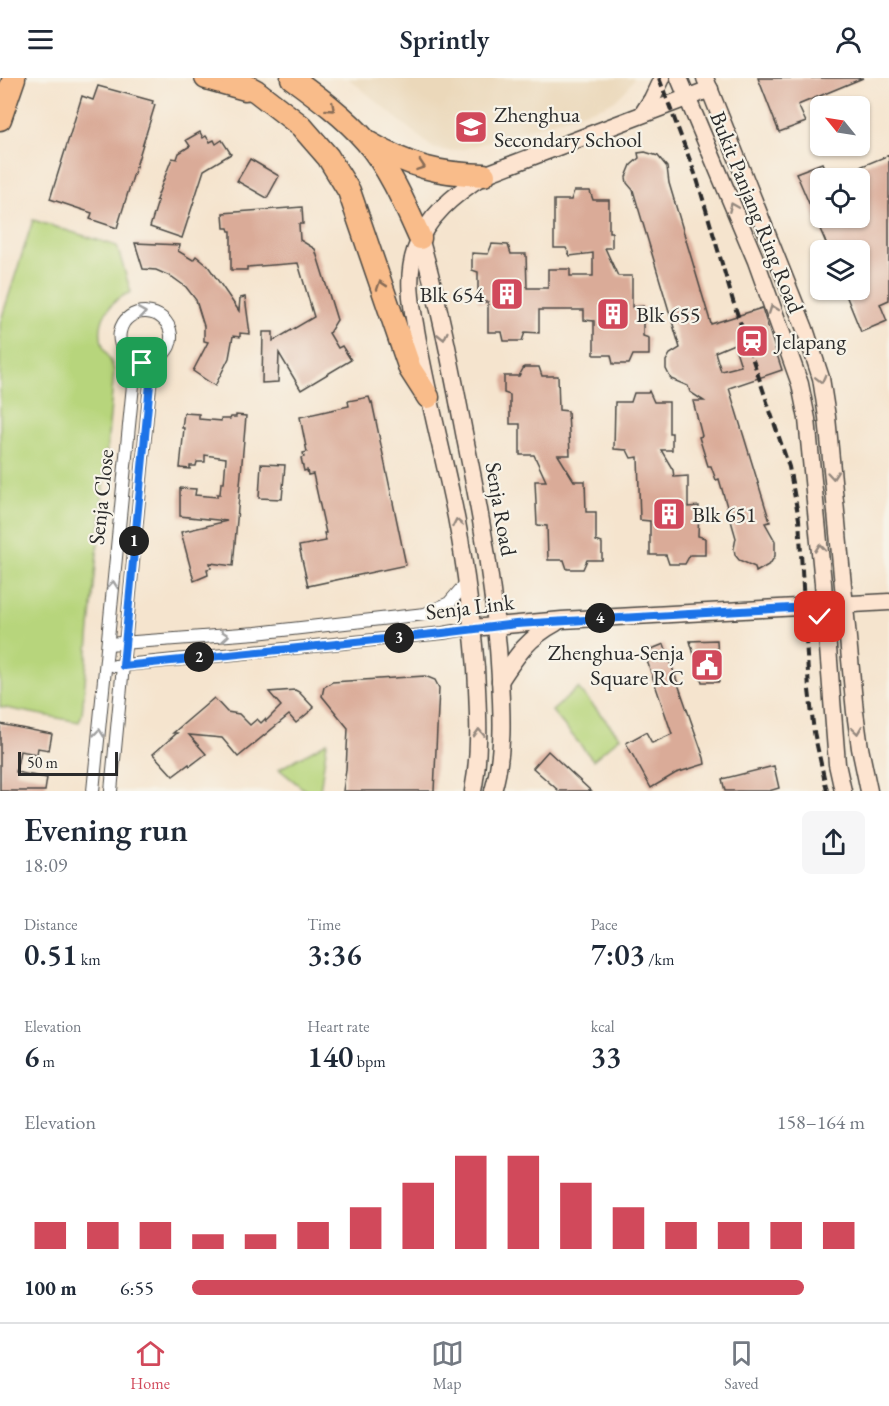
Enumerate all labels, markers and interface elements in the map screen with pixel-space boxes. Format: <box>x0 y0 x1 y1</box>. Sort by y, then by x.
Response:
text: Sprintly <box>400 22 489 57</box>
icon: menu <box>24 23 57 56</box>
icon: person <box>832 23 865 56</box>
north arrow <box>810 96 870 156</box>
map controls <box>810 96 870 300</box>
place label: Zhenghua Secondary School <box>494 100 642 154</box>
one-way arrow <box>324 101 335 112</box>
street label: Bukit Panjang Ring Road <box>703 107 811 318</box>
school or university icon: Zhenghua Secondary School <box>453 109 489 145</box>
one-way arrow <box>415 158 426 171</box>
button: locate <box>810 168 870 228</box>
one-way arrow <box>728 203 740 214</box>
button: layers <box>810 240 870 300</box>
building icon: Blk 654 <box>489 276 525 312</box>
one-way arrow <box>376 280 389 291</box>
place label: Blk 654 <box>419 280 484 309</box>
building icon: Blk 655 <box>595 296 631 332</box>
place label: Blk 655 <box>636 300 701 329</box>
one-way arrow <box>768 304 780 315</box>
one-way arrow <box>137 308 147 320</box>
station icon: Jelapang <box>734 323 770 359</box>
place label: Jelapang <box>773 327 846 356</box>
one-way arrow <box>436 331 449 341</box>
pin <box>116 337 167 388</box>
icon: arrive <box>125 346 158 379</box>
one-way arrow <box>813 374 826 384</box>
street label: Senja Close <box>82 447 120 546</box>
street label: Senja Road <box>479 460 524 559</box>
one-way arrow <box>826 471 839 480</box>
building icon: Blk 651 <box>651 496 687 532</box>
place label: Blk 651 <box>692 500 757 529</box>
one-way arrow <box>451 519 464 529</box>
pin: 1 <box>119 526 149 556</box>
text: 1 <box>130 530 138 551</box>
one-way arrow <box>814 543 826 552</box>
one-way arrow <box>106 581 119 590</box>
street label: Senja Link <box>424 587 516 627</box>
pin <box>794 591 845 642</box>
icon: check <box>803 600 836 633</box>
pin: 4 <box>585 603 615 633</box>
text: 4 <box>596 607 604 628</box>
pin: 3 <box>384 623 414 653</box>
text: 3 <box>395 627 403 648</box>
one-way arrow <box>221 630 230 643</box>
place label: Zhenghua-Senja Square RC <box>548 638 684 692</box>
pin: 2 <box>184 642 214 672</box>
text: 2 <box>195 646 203 667</box>
public building icon: Zhenghua-Senja Square RC <box>689 647 725 683</box>
one-way arrow <box>851 725 863 735</box>
one-way arrow <box>92 728 105 737</box>
one-way arrow <box>473 728 486 737</box>
scale bar <box>18 749 118 776</box>
text: 50 m <box>27 752 58 773</box>
text: Evening run <box>24 808 188 851</box>
button: share <box>802 811 865 874</box>
text: 18:09 <box>24 852 67 878</box>
text: Distance <box>24 914 77 935</box>
text: Time <box>307 914 341 935</box>
text: Pace <box>591 914 618 935</box>
text: 0.51 <box>24 935 77 974</box>
text: 3:36 <box>307 935 362 974</box>
text: 7:03 <box>591 935 645 974</box>
text: km <box>77 949 101 970</box>
text: /km <box>645 949 675 970</box>
text: Elevation <box>24 1016 82 1037</box>
text: Heart rate <box>307 1016 369 1037</box>
text: kcal <box>591 1016 615 1037</box>
text: 6 <box>24 1037 39 1076</box>
text: 140 <box>307 1037 354 1076</box>
text: 33 <box>591 1037 621 1076</box>
text: m <box>39 1051 55 1072</box>
text: bpm <box>354 1051 386 1072</box>
text: Elevation <box>24 1109 96 1135</box>
text: 158–164 m <box>777 1109 865 1135</box>
text: 100 m <box>24 1275 77 1301</box>
text: 6:55 <box>120 1275 154 1301</box>
tab: Home <box>130 1337 170 1394</box>
tab: Map <box>431 1337 464 1394</box>
tab: Saved <box>724 1337 759 1394</box>

